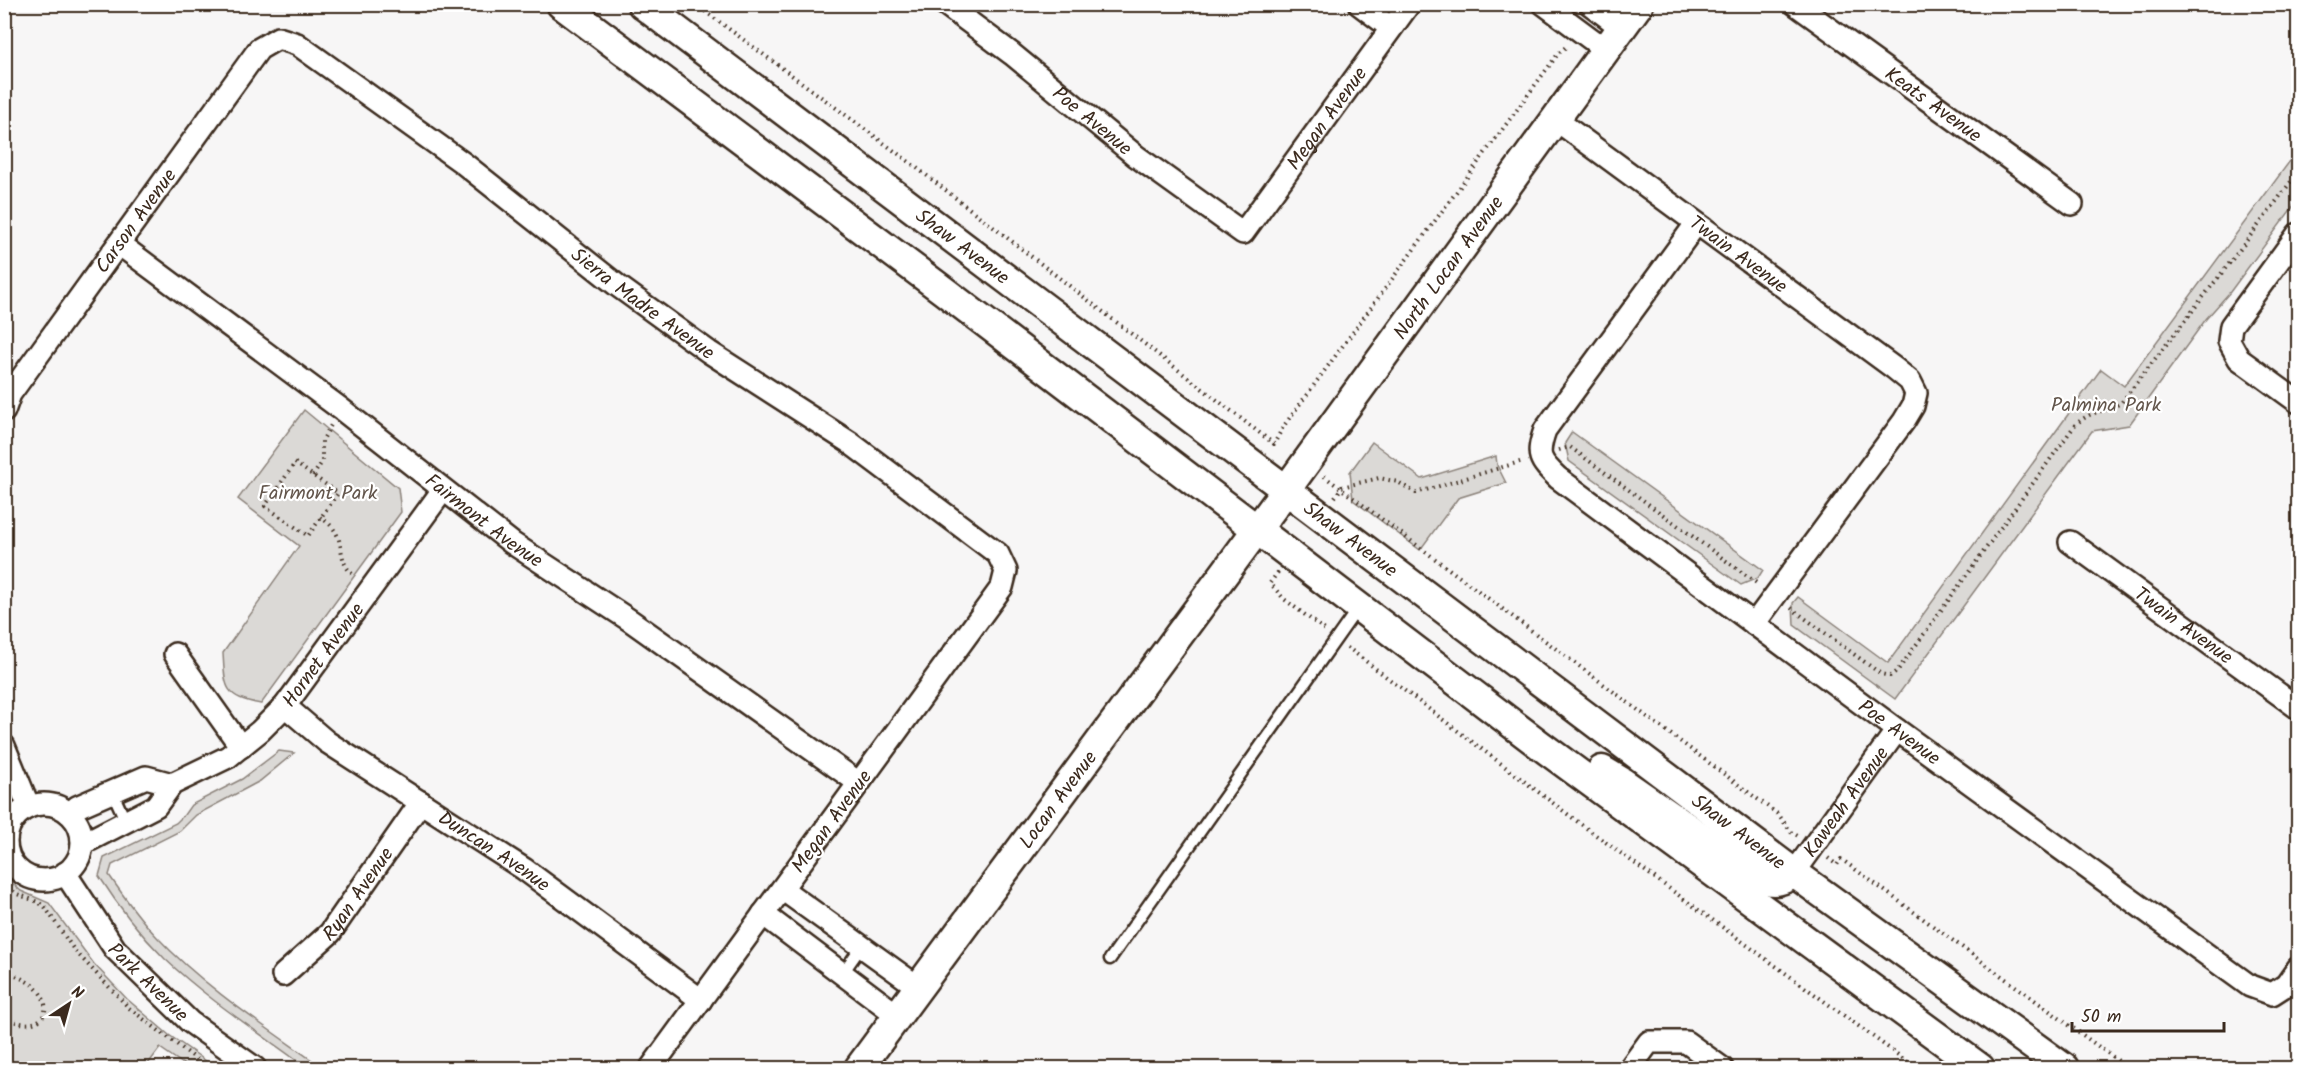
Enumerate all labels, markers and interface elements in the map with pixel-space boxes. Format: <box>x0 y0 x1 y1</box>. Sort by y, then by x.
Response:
street label: Keats Avenue <box>1877 60 1988 152</box>
street label: Megan Avenue <box>1279 61 1377 178</box>
street label: Poe Avenue <box>1044 79 1139 165</box>
street label: Carson Avenue <box>88 162 186 281</box>
street label: North Locan Avenue <box>1386 190 1513 347</box>
street label: Shaw Avenue <box>908 201 1016 294</box>
street label: Twain Avenue <box>1681 208 1794 303</box>
street label: Sierra Madre Avenue <box>563 240 721 369</box>
park label: Palmina Park <box>2051 390 2162 422</box>
street label: Fairmont Avenue <box>417 466 549 577</box>
park label: Fairmont Park <box>259 478 378 510</box>
street label: Shaw Avenue <box>1296 494 1404 587</box>
street label: Twain Avenue <box>2127 580 2239 674</box>
street label: Hornet Avenue <box>275 596 374 715</box>
street label: Poe Avenue <box>1850 692 1947 775</box>
street label: Kaweah Avenue <box>1796 740 1898 865</box>
street label: Locan Avenue <box>1012 744 1106 857</box>
street label: Megan Avenue <box>784 764 881 881</box>
street label: Shaw Avenue <box>1684 787 1792 879</box>
street label: Duncan Avenue <box>431 803 556 901</box>
street label: Ryan Avenue <box>316 841 403 950</box>
street label: Park Avenue <box>99 936 195 1031</box>
north arrow <box>39 974 99 1034</box>
text: N <box>65 980 88 1006</box>
scale bar <box>2072 995 2224 1033</box>
text: 50 m <box>2081 1003 2121 1032</box>

